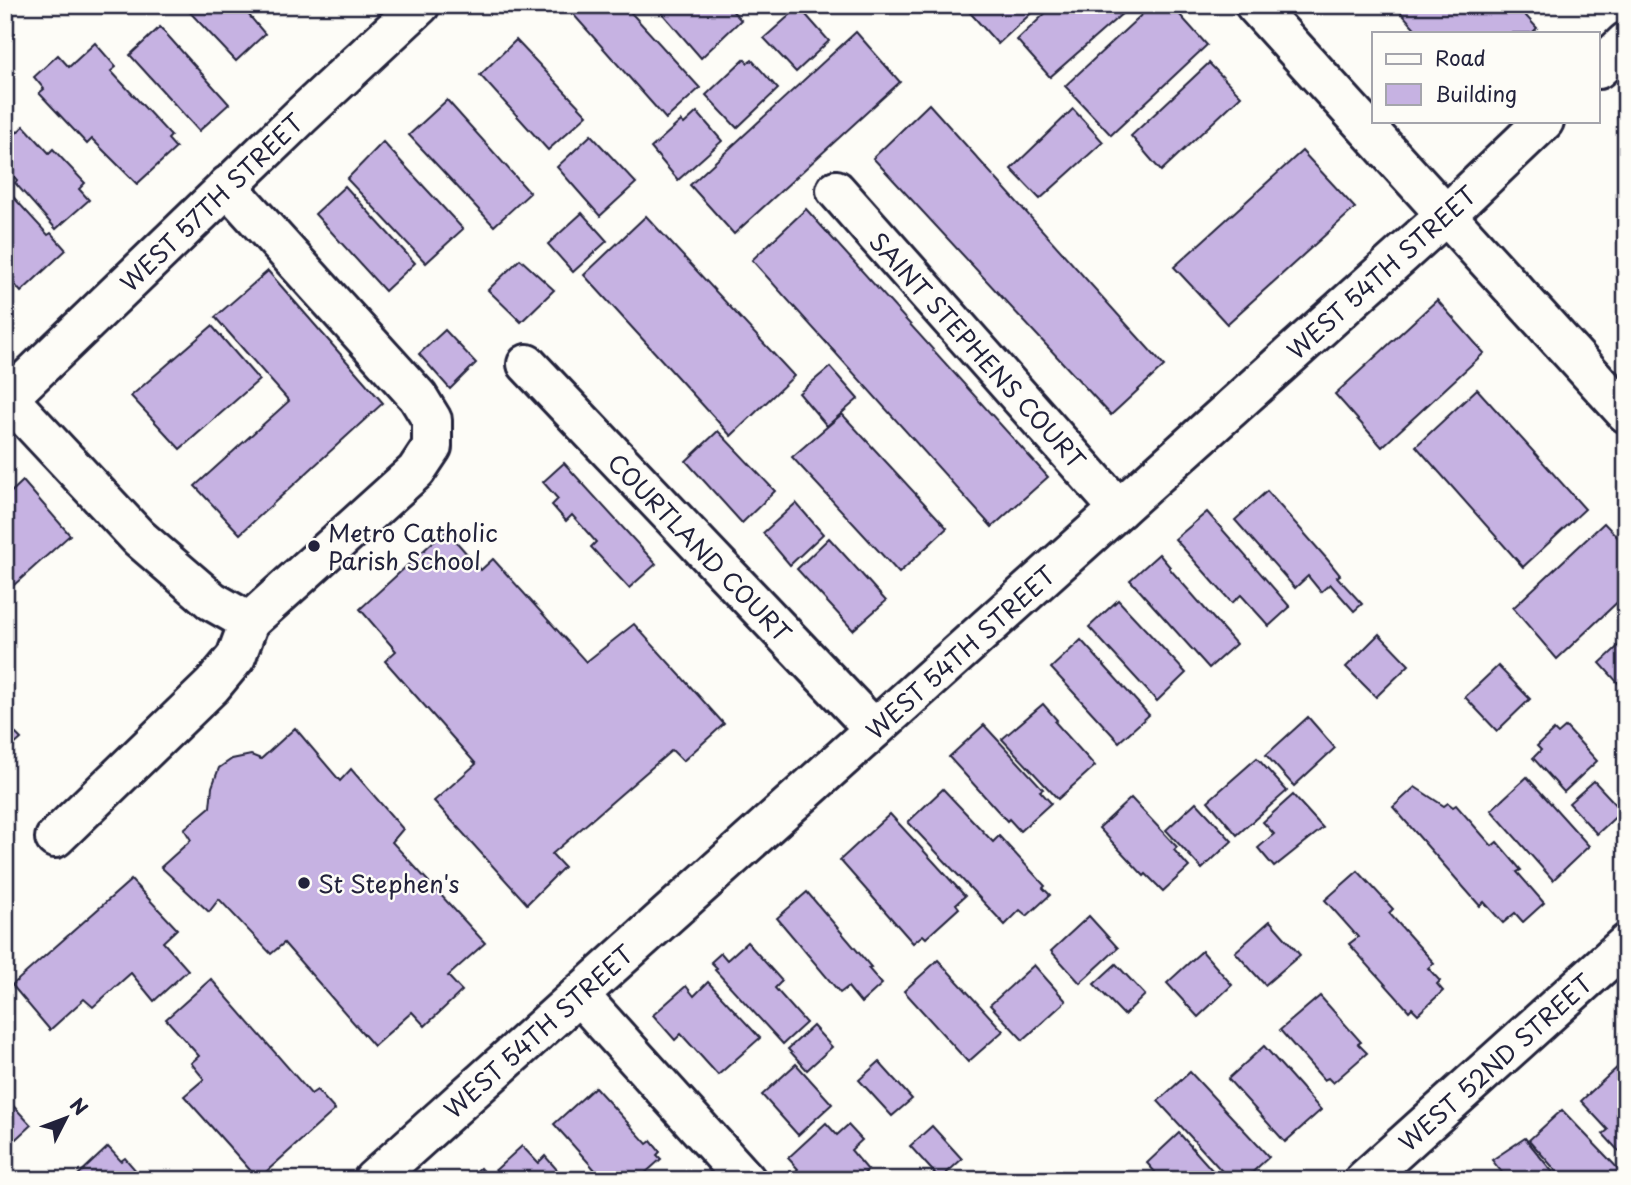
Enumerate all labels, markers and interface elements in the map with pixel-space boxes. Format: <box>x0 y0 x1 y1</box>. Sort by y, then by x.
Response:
legend <box>1372 32 1600 122</box>
text: Road <box>1435 41 1486 73</box>
text: Building <box>1435 77 1517 109</box>
street label: WEST 57TH STREET <box>111 104 311 299</box>
street label: WEST 54TH STREET <box>1278 177 1484 367</box>
street label: SAINT STEPHENS COURT <box>862 223 1095 477</box>
street label: COURTLAND COURT <box>600 444 800 650</box>
place label: Metro Catholic Parish School <box>328 514 498 578</box>
marker: Metro Catholic Parish School <box>306 538 322 554</box>
street label: WEST 54TH STREET <box>857 557 1063 747</box>
place label: St Stephen's <box>318 865 460 901</box>
marker: St Stephen's <box>296 875 312 891</box>
street label: WEST 54TH STREET <box>435 936 641 1126</box>
street label: WEST 52ND STREET <box>1390 965 1600 1159</box>
north arrow <box>32 1084 102 1154</box>
text: N <box>64 1091 95 1121</box>

